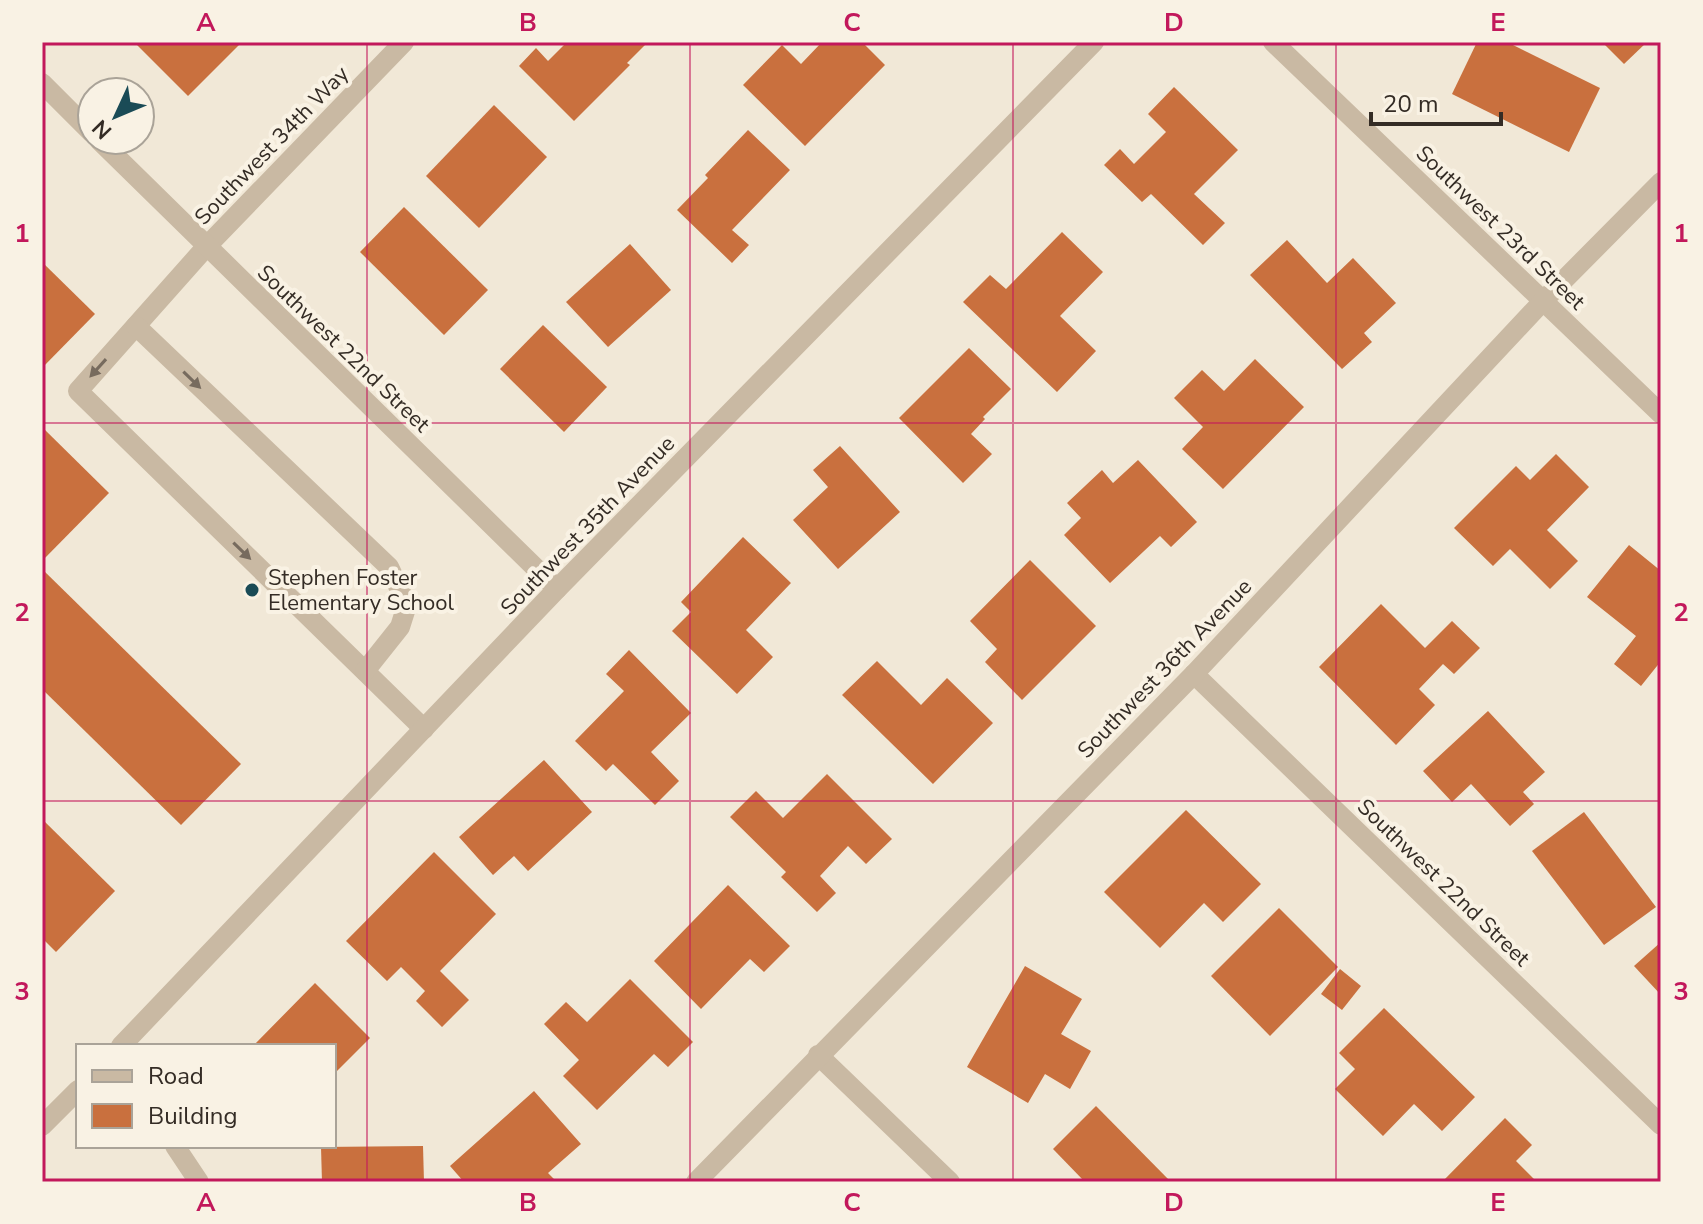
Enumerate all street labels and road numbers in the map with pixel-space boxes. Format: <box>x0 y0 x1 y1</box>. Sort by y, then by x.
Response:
street label: Southwest 34th Way <box>188 59 356 232</box>
street label: Southwest 23rd Street <box>1409 139 1592 317</box>
street label: Southwest 22nd Street <box>250 258 436 439</box>
street label: Southwest 35th Avenue <box>494 429 682 622</box>
street label: Southwest 36th Avenue <box>1071 572 1259 765</box>
street label: Southwest 22nd Street <box>1350 792 1536 973</box>

